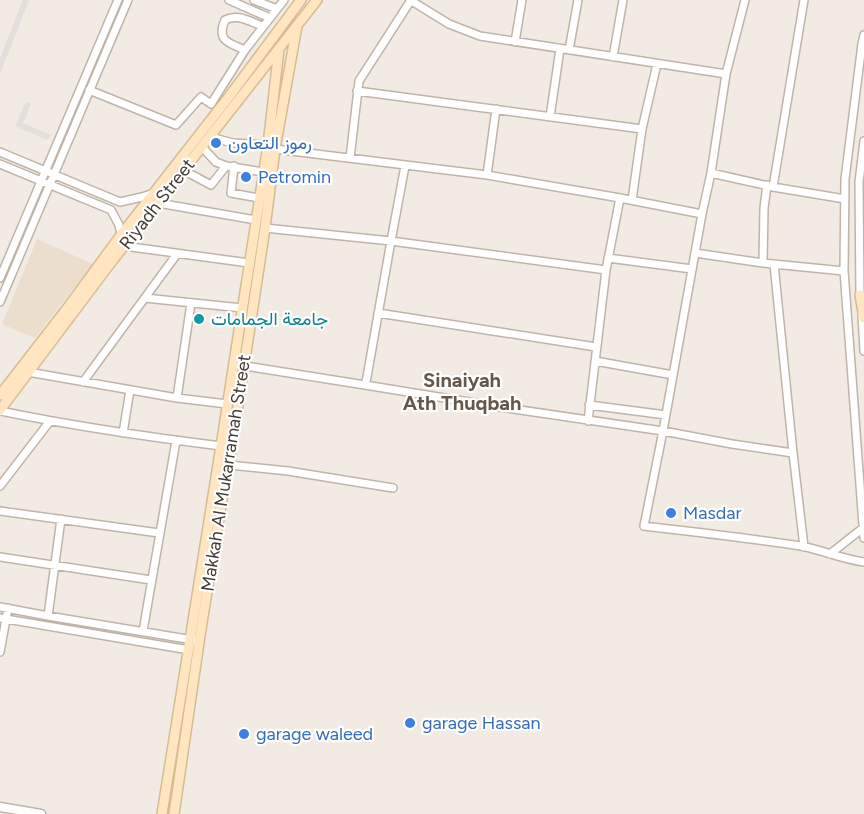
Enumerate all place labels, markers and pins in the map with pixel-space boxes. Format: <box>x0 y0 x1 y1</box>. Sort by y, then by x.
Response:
place label: رموز التعاون <box>228 132 312 154</box>
marker: رموز التعاون <box>209 136 223 150</box>
place label: Petromin <box>258 166 331 188</box>
marker: Petromin <box>239 170 253 184</box>
place label: جامعة الجمامات <box>211 308 328 330</box>
marker: جامعة الجمامات <box>192 312 206 326</box>
place label: Masdar <box>683 502 742 524</box>
marker: Masdar <box>664 506 678 520</box>
place label: garage Hassan <box>422 712 541 734</box>
marker: garage Hassan <box>403 716 417 730</box>
place label: garage waleed <box>256 723 373 745</box>
marker: garage waleed <box>237 727 251 741</box>

